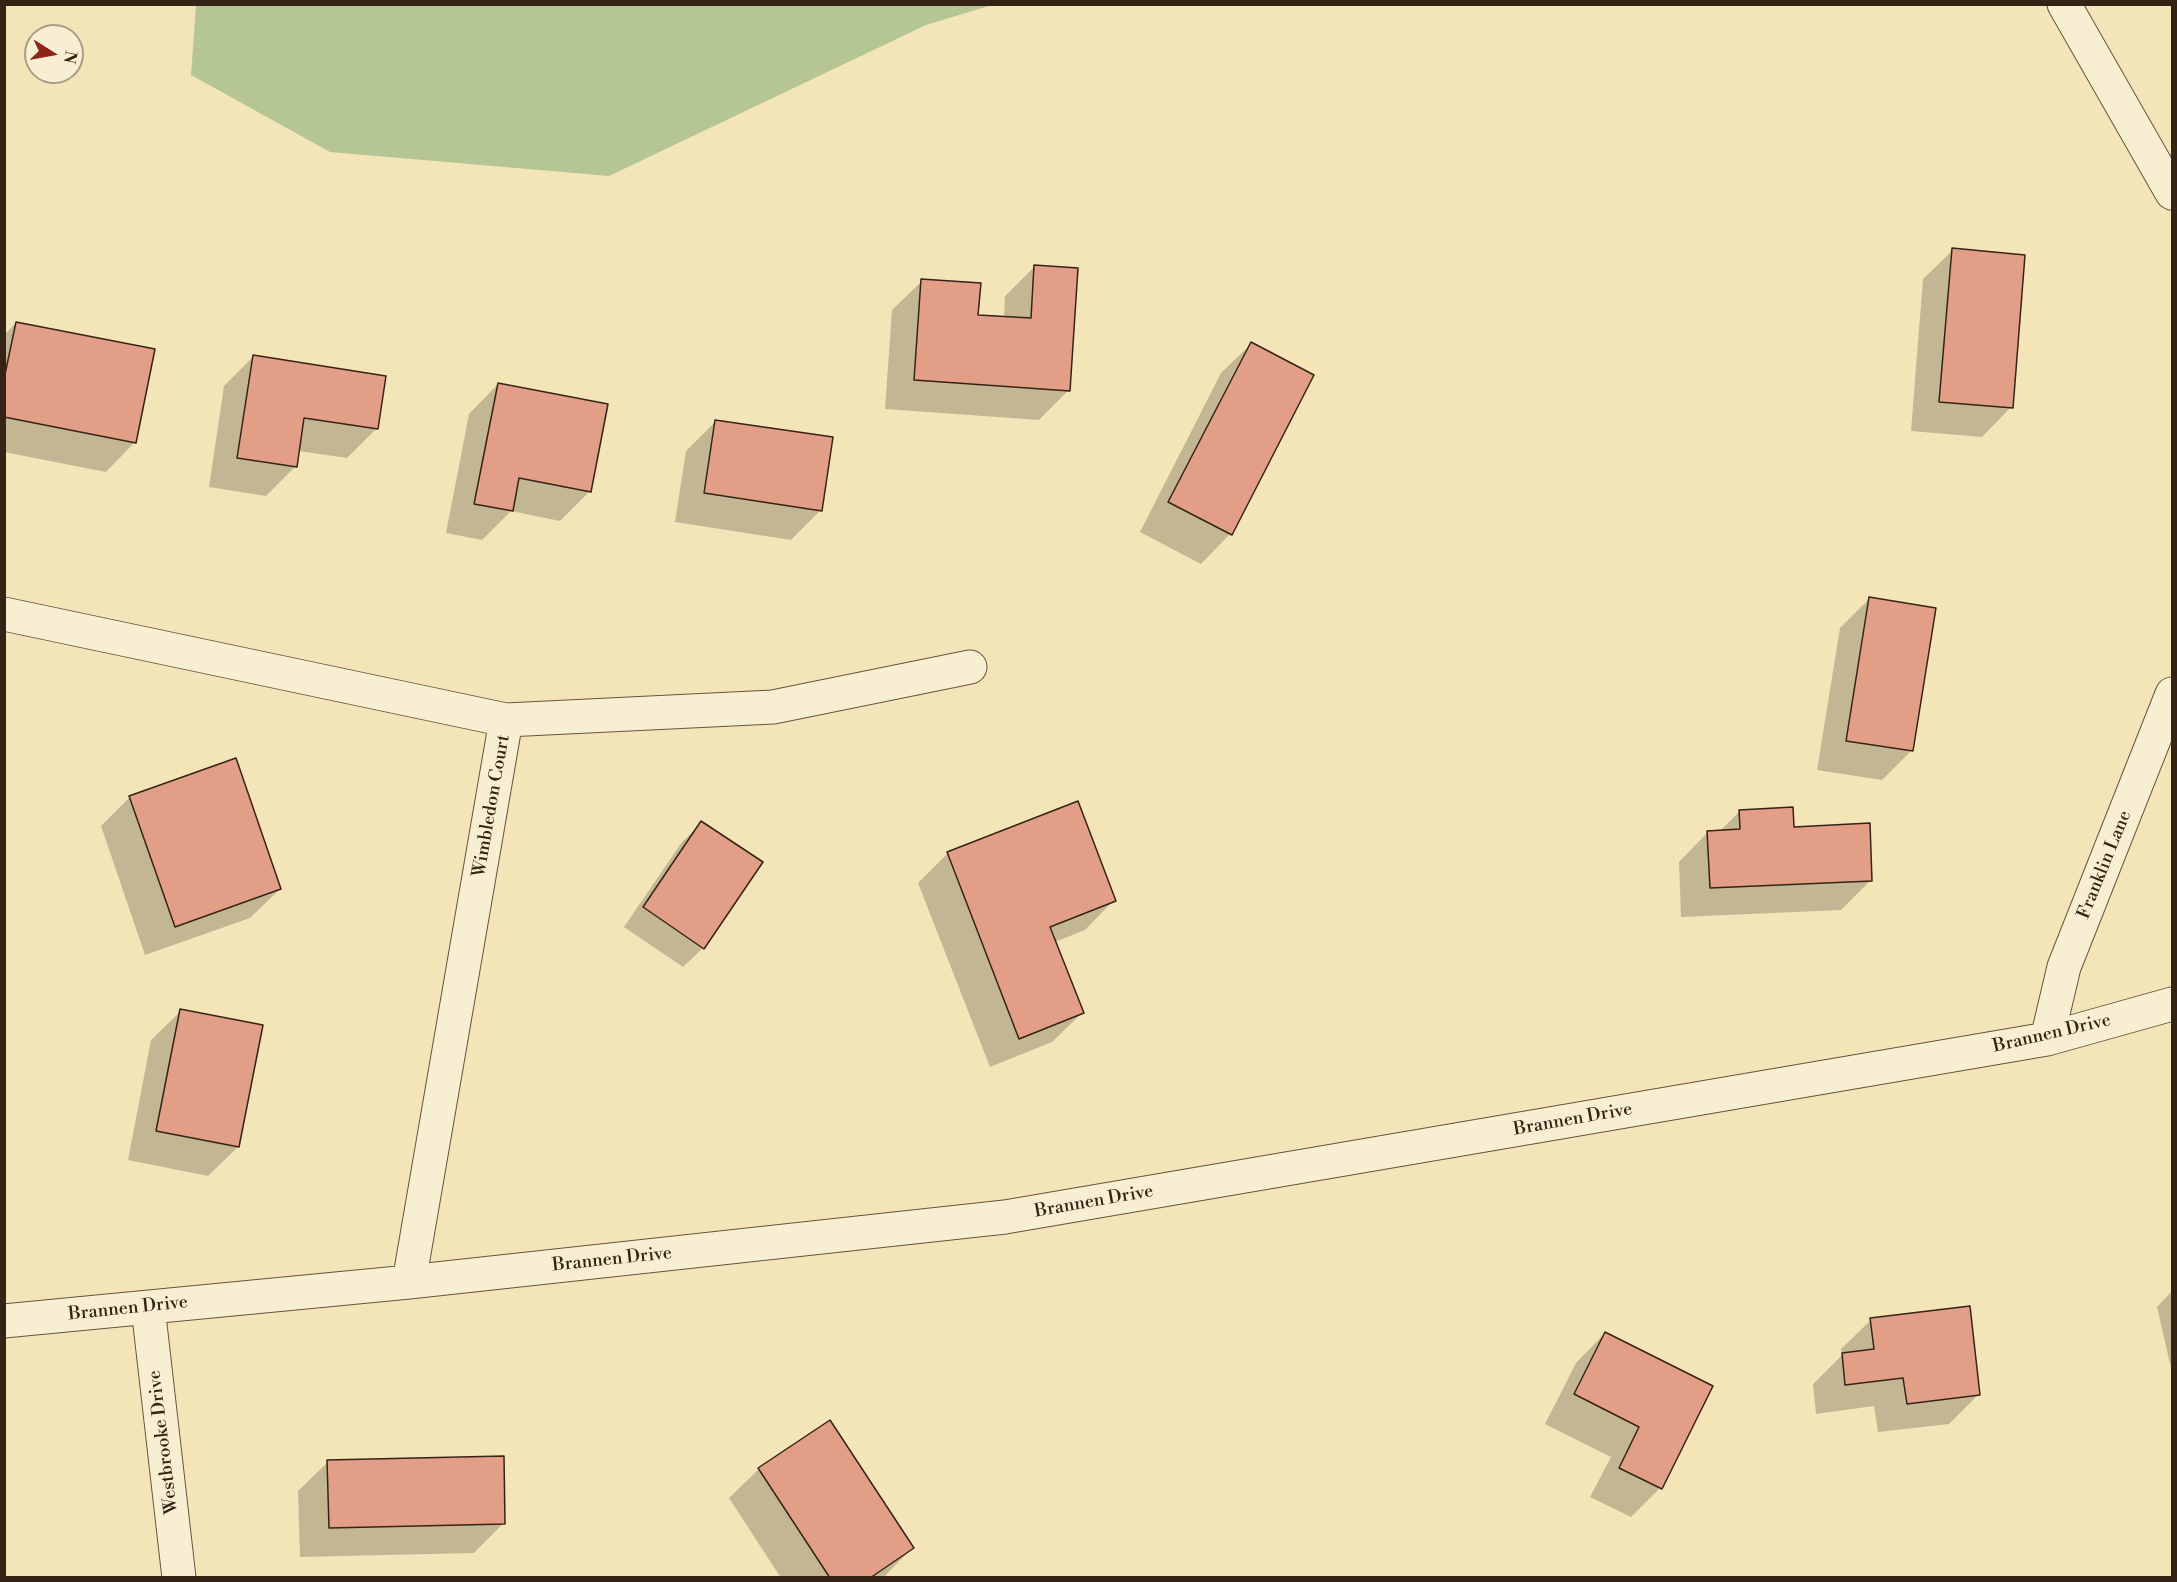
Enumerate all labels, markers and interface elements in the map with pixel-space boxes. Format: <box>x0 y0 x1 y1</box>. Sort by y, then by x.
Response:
north arrow <box>24 24 84 84</box>
text: N <box>59 49 81 65</box>
street label: Wimbledon Court <box>469 733 515 879</box>
street label: Franklin Lane <box>2073 808 2137 922</box>
street label: Brannen Drive <box>1991 1010 2113 1058</box>
street label: Brannen Drive <box>1512 1099 1634 1141</box>
street label: Brannen Drive <box>1033 1181 1155 1223</box>
street label: Brannen Drive <box>551 1243 673 1277</box>
street label: Brannen Drive <box>67 1292 189 1326</box>
street label: Westbrooke Drive <box>144 1369 184 1515</box>

